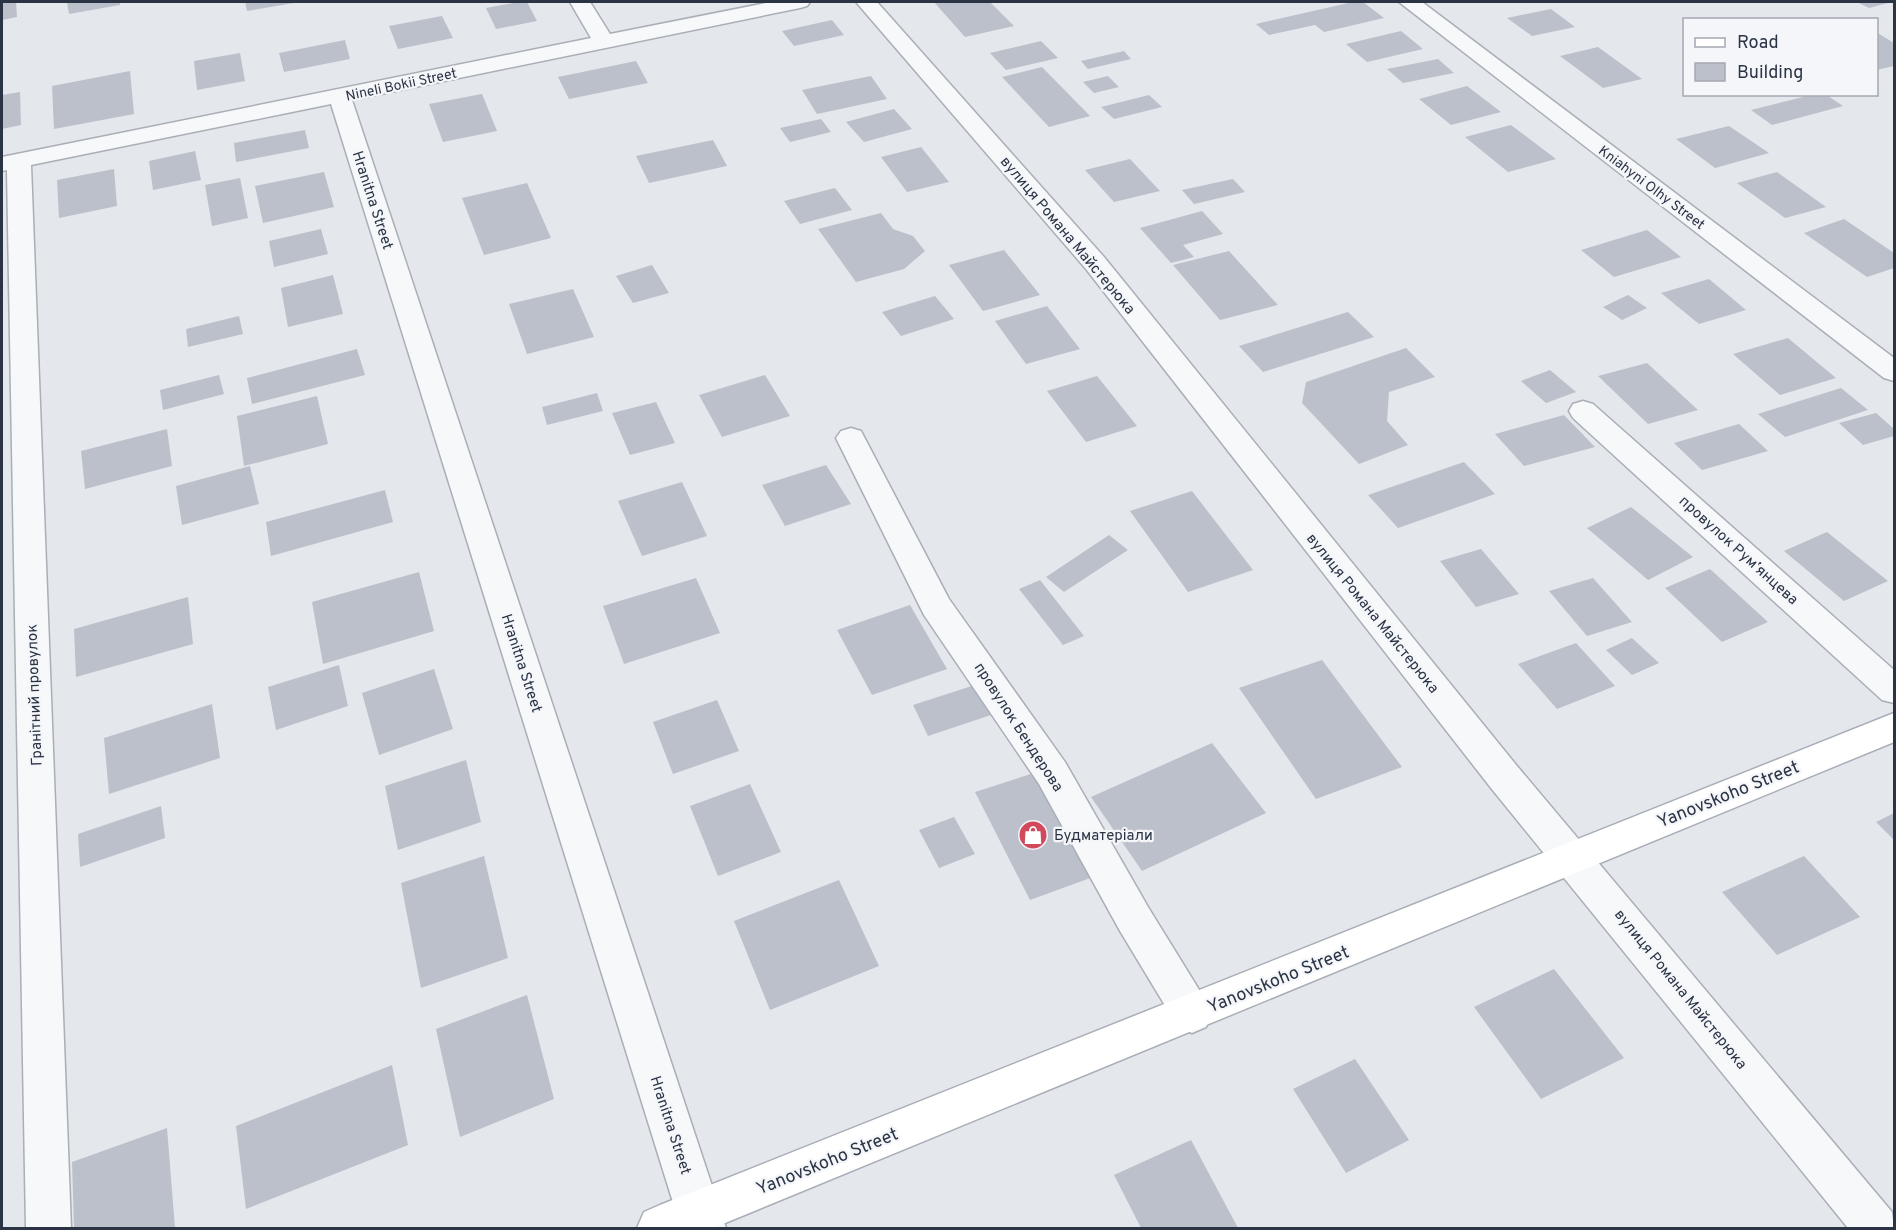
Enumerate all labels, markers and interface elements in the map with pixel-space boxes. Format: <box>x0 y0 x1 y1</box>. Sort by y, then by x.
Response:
legend <box>1683 18 1878 96</box>
text: Road <box>1737 32 1779 55</box>
text: Building <box>1737 62 1803 85</box>
street label: Nineli Bokii Street <box>344 65 458 106</box>
street label: Kniahyni Olhy Street <box>1594 143 1708 234</box>
street label: Hranitna Street <box>347 149 396 252</box>
street label: вулиця Романа Майстерюка <box>995 153 1139 319</box>
street label: провулок Румʼянцева <box>1674 492 1802 610</box>
street label: вулиця Романа Майстерюка <box>1301 530 1442 698</box>
street label: Hranitna Street <box>496 612 545 715</box>
street label: Гранітний провулок <box>24 624 47 766</box>
street label: провулок Бендерова <box>969 660 1067 796</box>
street label: Yanovskoho Street <box>1654 756 1803 834</box>
shop icon: Будматеріали <box>1017 819 1049 851</box>
place label: Будматеріали <box>1054 827 1153 846</box>
street label: вулиця Романа Майстерюка <box>1609 906 1750 1074</box>
street label: Yanovskoho Street <box>1204 941 1353 1019</box>
street label: Hranitna Street <box>645 1074 694 1177</box>
street label: Yanovskoho Street <box>753 1123 902 1201</box>

